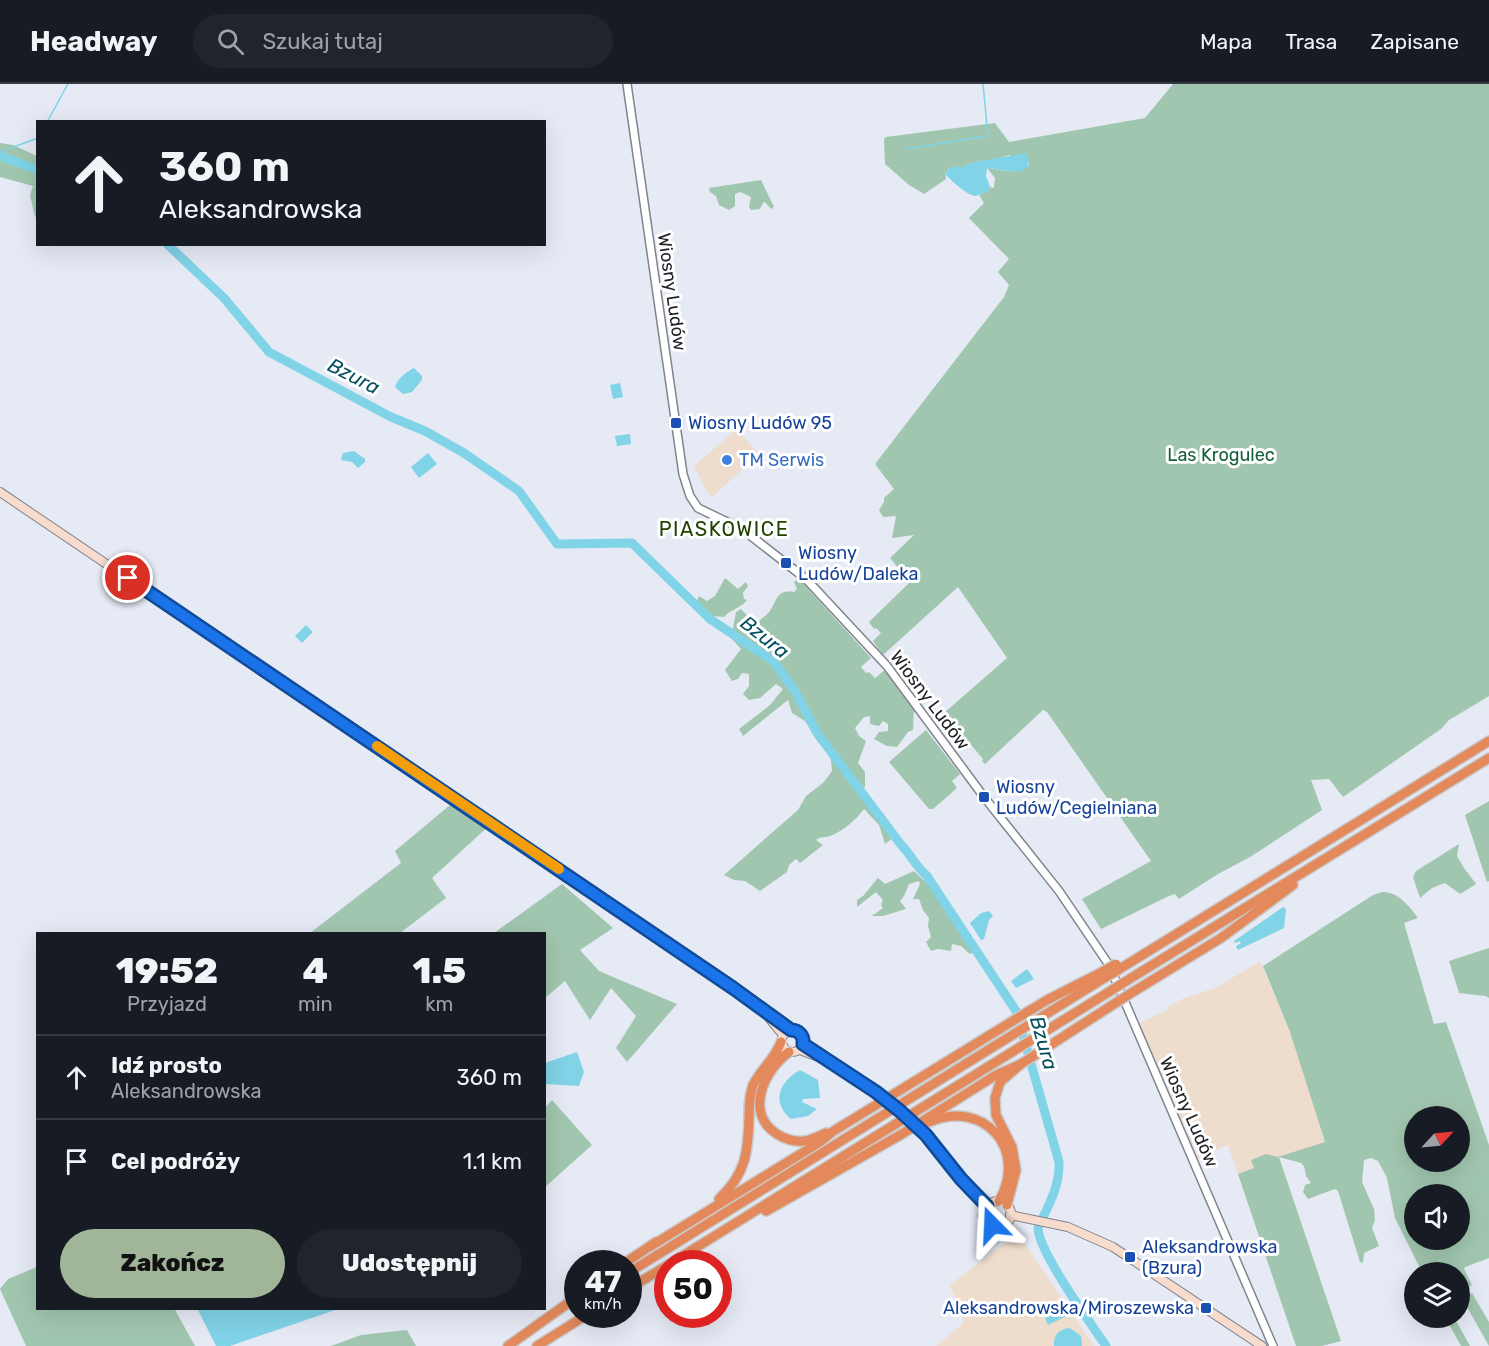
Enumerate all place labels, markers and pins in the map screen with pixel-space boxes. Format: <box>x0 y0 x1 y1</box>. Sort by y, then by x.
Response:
place label: Wiosny Ludów 95 <box>688 412 832 434</box>
marker: Wiosny Ludów 95 <box>669 416 683 430</box>
place label: TM Serwis <box>739 449 824 471</box>
marker: TM Serwis <box>720 453 734 467</box>
place label: Wiosny Ludów/Daleka <box>798 542 918 585</box>
pin <box>102 552 153 603</box>
marker: Wiosny Ludów/Daleka <box>779 556 793 570</box>
place label: Wiosny Ludów/Cegielniana <box>996 776 1157 819</box>
marker: Wiosny Ludów/Cegielniana <box>977 790 991 804</box>
place label: Aleksandrowska (Bzura) <box>1142 1236 1278 1279</box>
marker: Aleksandrowska (Bzura) <box>1123 1250 1137 1264</box>
place label: Aleksandrowska/Miroszewska <box>943 1297 1194 1319</box>
marker: Aleksandrowska/Miroszewska <box>1199 1301 1213 1315</box>

